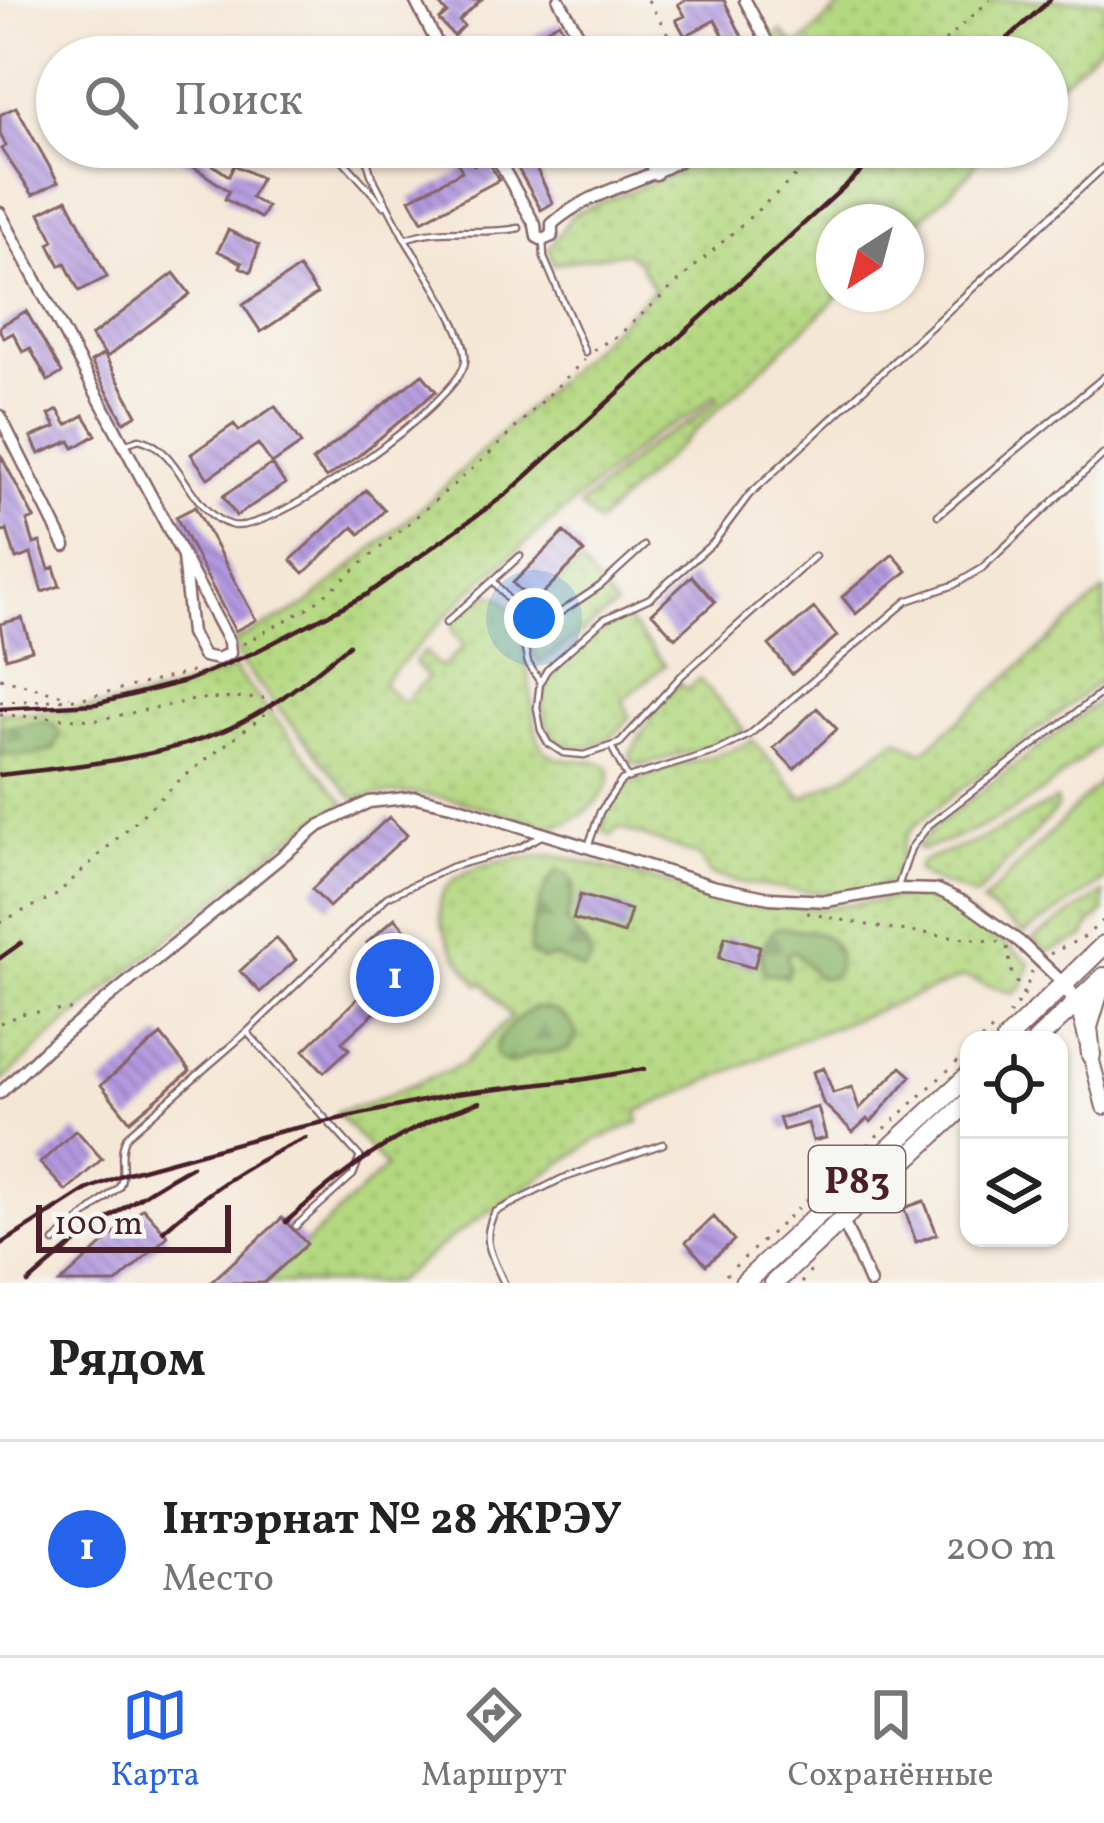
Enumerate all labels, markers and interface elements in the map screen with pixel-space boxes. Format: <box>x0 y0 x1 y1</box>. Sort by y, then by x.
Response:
search box <box>36 36 1068 168</box>
icon: search <box>78 69 144 135</box>
text: Поиск <box>174 71 303 134</box>
north arrow <box>816 204 924 312</box>
your location <box>504 588 564 648</box>
pin: 1 <box>356 933 434 1023</box>
map controls <box>960 1031 1068 1247</box>
button: locate <box>960 1031 1068 1139</box>
button: layers <box>960 1139 1068 1247</box>
road number: Р83 <box>809 1146 905 1212</box>
scale bar <box>36 1199 231 1252</box>
text: 100 m <box>54 1203 143 1249</box>
text: Рядом <box>48 1326 206 1397</box>
text: Інтэрнат № 28 ЖРЭУ <box>162 1490 622 1553</box>
text: 1 <box>79 1522 95 1576</box>
text: 200 m <box>945 1522 1056 1576</box>
text: Место <box>162 1553 274 1607</box>
tab: Карта <box>110 1682 200 1800</box>
tab: Маршрут <box>421 1682 567 1800</box>
tab: Сохранённые <box>788 1682 993 1800</box>

